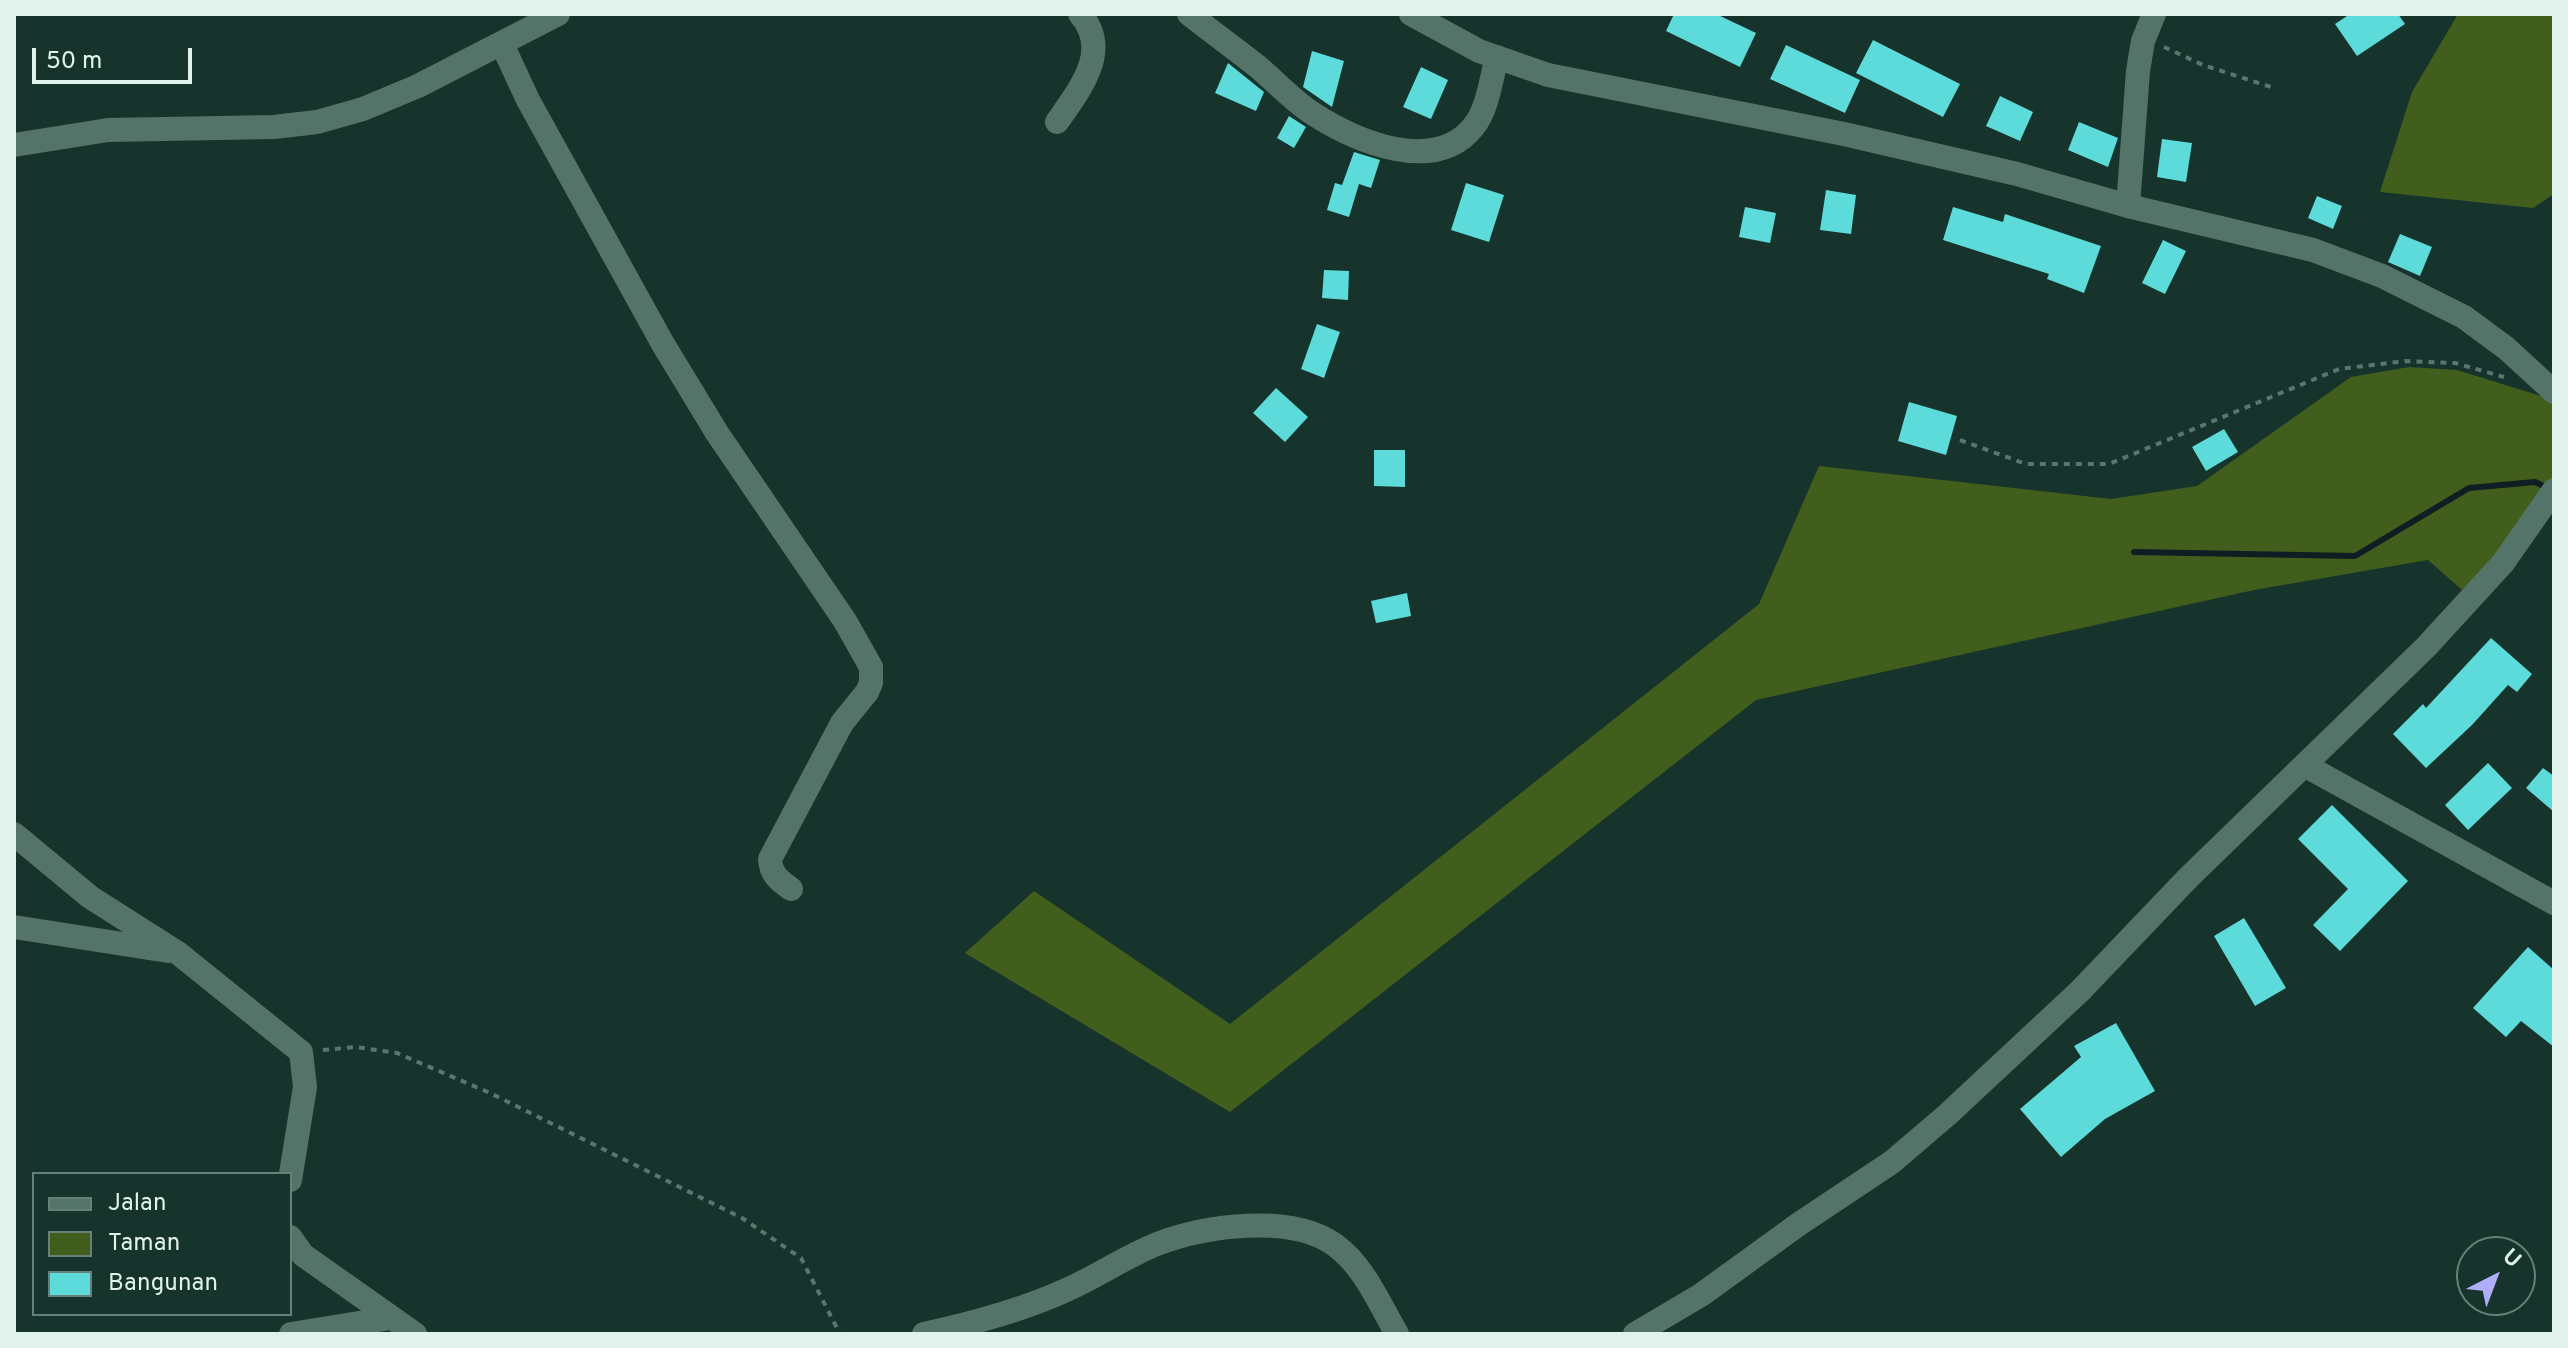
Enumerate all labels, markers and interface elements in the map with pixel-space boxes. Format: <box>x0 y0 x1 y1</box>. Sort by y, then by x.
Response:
scale bar <box>36 32 196 82</box>
text: 50 m <box>46 47 102 77</box>
legend <box>32 1172 292 1316</box>
text: Jalan <box>108 1189 166 1219</box>
text: Taman <box>108 1229 180 1259</box>
north arrow <box>2456 1236 2536 1316</box>
text: U <box>2496 1244 2526 1275</box>
text: Bangunan <box>108 1269 218 1299</box>

